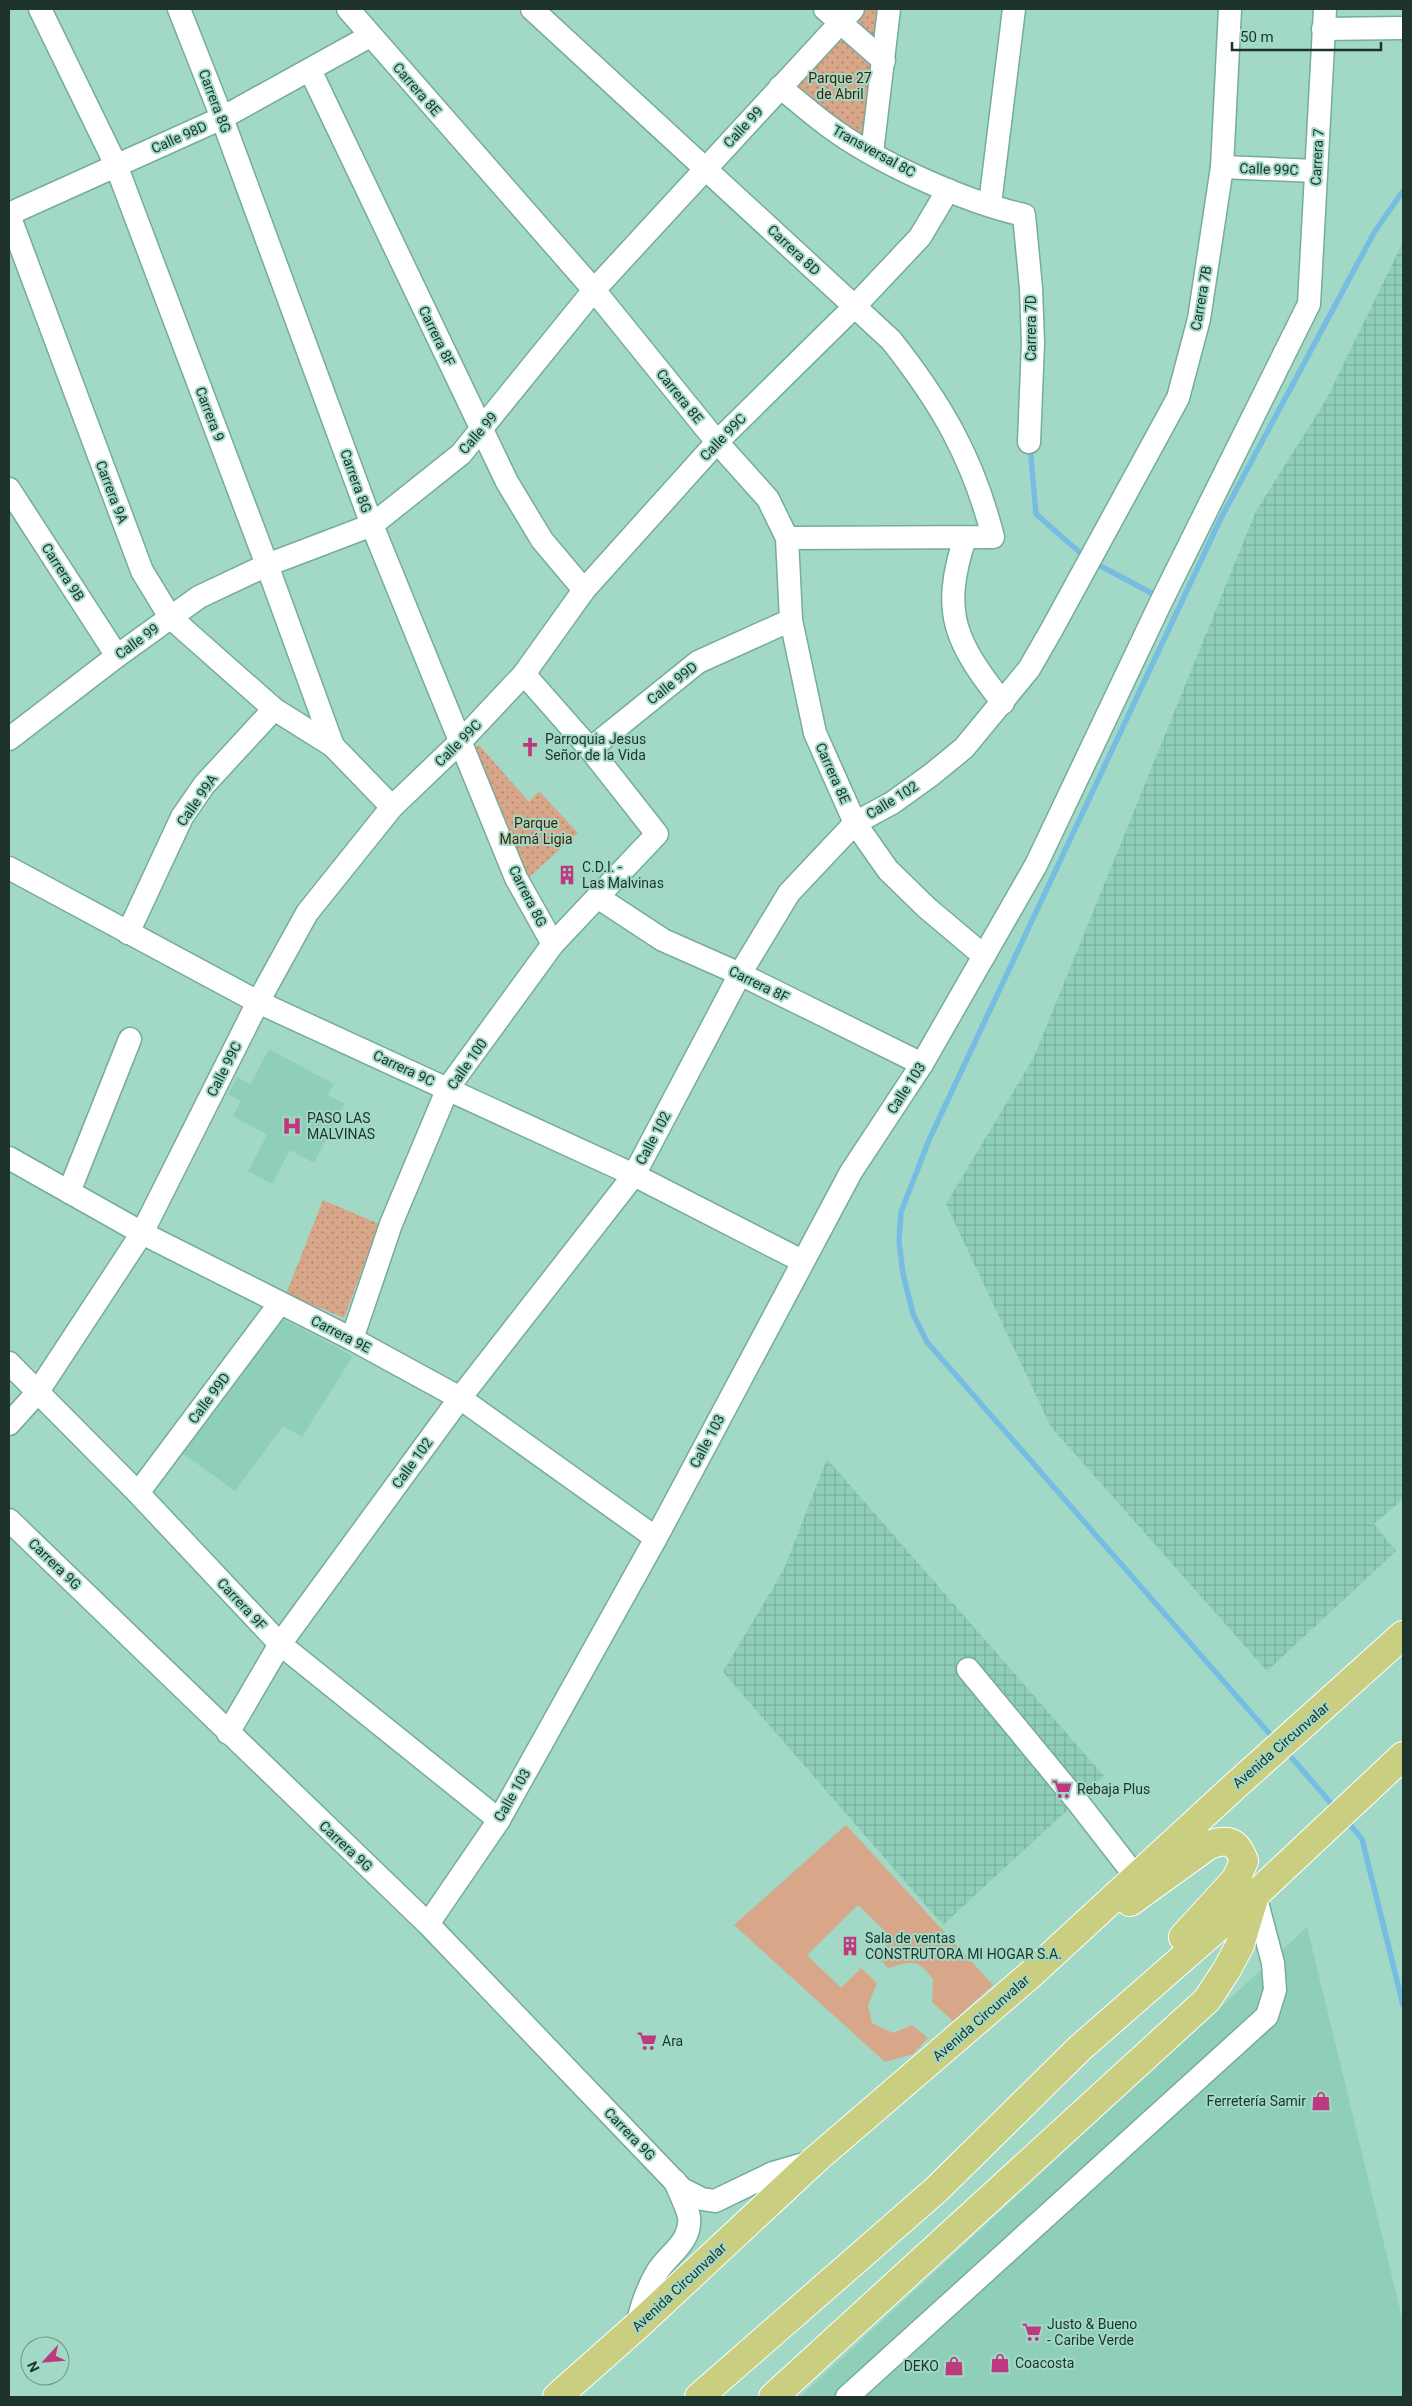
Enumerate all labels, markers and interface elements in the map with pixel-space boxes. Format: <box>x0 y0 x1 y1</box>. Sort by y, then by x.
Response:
scale bar <box>1232 20 1381 52</box>
text: 50 m <box>1240 28 1274 46</box>
street label: Carrera 8E <box>390 59 444 119</box>
street label: Carrera 8G <box>196 67 234 135</box>
park label: Parque 27 de Abril <box>808 70 872 102</box>
street label: Calle 99 <box>720 103 766 151</box>
street label: Calle 98D <box>149 118 209 156</box>
street label: Transversal 8C <box>830 122 918 180</box>
street label: Carrera 7 <box>1308 128 1326 186</box>
street label: Calle 99C <box>1239 160 1299 178</box>
street label: Carrera 8D <box>764 222 824 278</box>
street label: Carrera 7B <box>1187 264 1215 332</box>
street label: Carrera 7D <box>1023 295 1039 361</box>
street label: Carrera 8F <box>416 303 458 369</box>
street label: Carrera 8E <box>653 366 707 426</box>
street label: Carrera 9 <box>192 385 228 443</box>
street label: Calle 99 <box>456 409 500 457</box>
street label: Calle 99C <box>697 410 749 464</box>
street label: Carrera 8G <box>337 447 375 515</box>
street label: Carrera 9A <box>93 458 131 526</box>
street label: Carrera 9B <box>38 540 88 604</box>
street label: Calle 99 <box>112 620 162 662</box>
street label: Calle 99D <box>644 658 700 708</box>
street label: Calle 99C <box>431 716 485 770</box>
place label: Parroquia Jesus Señor de la Vida <box>545 731 646 763</box>
church icon: Parroquia Jesus Señor de la Vida <box>519 736 541 758</box>
street label: Carrera 8E <box>812 740 854 806</box>
street label: Calle 99A <box>173 771 221 829</box>
street label: Calle 102 <box>863 778 921 822</box>
park label: Parque Mamá Ligia <box>499 815 573 847</box>
place label: C.D.I. - Las Malvinas <box>582 859 664 891</box>
street label: Carrera 8G <box>506 863 550 929</box>
building icon: C.D.I. - Las Malvinas <box>556 864 578 886</box>
street label: Carrera 8F <box>726 963 792 1005</box>
street label: Calle 100 <box>444 1036 490 1092</box>
street label: Calle 99C <box>203 1039 245 1099</box>
street label: Carrera 9C <box>371 1047 437 1089</box>
street label: Calle 103 <box>883 1059 929 1117</box>
street label: Calle 102 <box>632 1109 674 1167</box>
place label: PASO LAS MALVINAS <box>307 1110 375 1142</box>
hospital icon: PASO LAS MALVINAS <box>281 1115 303 1137</box>
street label: Carrera 9E <box>308 1312 374 1356</box>
street label: Calle 99D <box>185 1369 233 1427</box>
street label: Calle 103 <box>686 1412 728 1470</box>
street label: Calle 102 <box>388 1435 436 1491</box>
street label: Carrera 9G <box>26 1535 84 1593</box>
street label: Carrera 9F <box>214 1575 270 1633</box>
street label: Avenida Circunvalar <box>1229 1698 1333 1791</box>
street label: Calle 103 <box>491 1766 533 1824</box>
supermarket icon: Rebaja Plus <box>1051 1778 1073 1800</box>
place label: Rebaja Plus <box>1077 1781 1150 1797</box>
street label: Carrera 9G <box>316 1817 376 1875</box>
place label: Sala de ventas CONSTRUTORA MI HOGAR S.A. <box>865 1930 1062 1962</box>
building icon: Sala de ventas CONSTRUTORA MI HOGAR S.A. <box>839 1935 861 1957</box>
street label: Avenida Circunvalar <box>929 1971 1033 2064</box>
supermarket icon: Ara <box>636 2030 658 2052</box>
place label: Ara <box>662 2033 683 2049</box>
shop icon: Ferretería Samir <box>1310 2090 1332 2112</box>
place label: Ferretería Samir <box>1207 2093 1306 2109</box>
street label: Carrera 9G <box>601 2105 659 2163</box>
street label: Avenida Circunvalar <box>629 2239 730 2335</box>
place label: Justo & Bueno - Caribe Verde <box>1047 2316 1137 2348</box>
supermarket icon: Justo & Bueno - Caribe Verde <box>1021 2321 1043 2343</box>
north arrow <box>20 2336 70 2386</box>
shop icon: Coacosta <box>989 2352 1011 2374</box>
shop icon: DEKO <box>943 2355 965 2377</box>
place label: Coacosta <box>1015 2355 1074 2371</box>
place label: DEKO <box>904 2358 939 2374</box>
text: N <box>24 2359 43 2375</box>

